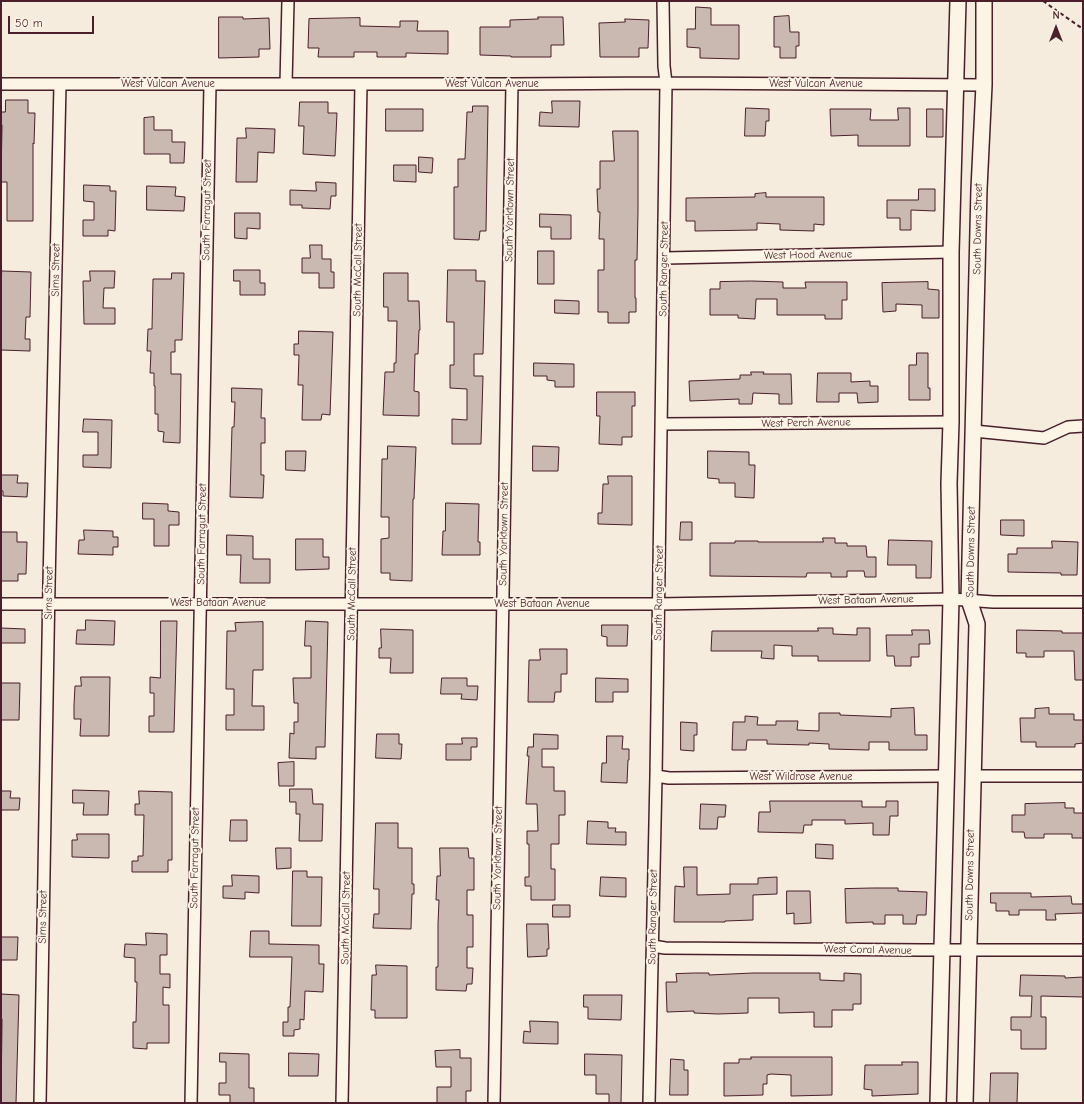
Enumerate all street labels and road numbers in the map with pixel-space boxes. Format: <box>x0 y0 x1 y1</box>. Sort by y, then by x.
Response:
street label: West Vulcan Avenue <box>121 77 215 91</box>
street label: West Vulcan Avenue <box>445 77 539 91</box>
street label: West Vulcan Avenue <box>769 77 863 91</box>
street label: South Yorktown Street <box>502 158 518 262</box>
street label: South Farragut Street <box>200 159 214 261</box>
street label: South Downs Street <box>971 183 985 275</box>
street label: South Ranger Street <box>657 221 671 317</box>
street label: South McCall Street <box>351 223 365 317</box>
street label: Sims Street <box>49 243 63 297</box>
street label: West Hood Avenue <box>764 248 852 262</box>
street label: West Perch Avenue <box>761 416 851 430</box>
street label: South Yorktown Street <box>496 482 512 586</box>
street label: South Farragut Street <box>195 483 209 585</box>
street label: South Downs Street <box>964 506 978 598</box>
street label: South Ranger Street <box>652 545 666 641</box>
street label: South McCall Street <box>345 547 359 641</box>
street label: Sims Street <box>42 566 56 620</box>
street label: West Bataan Avenue <box>818 593 914 607</box>
street label: West Bataan Avenue <box>170 596 266 610</box>
street label: West Bataan Avenue <box>494 597 590 611</box>
street label: West Wildrose Avenue <box>749 770 853 784</box>
street label: South Yorktown Street <box>490 806 506 910</box>
street label: South Farragut Street <box>188 807 202 909</box>
street label: South Downs Street <box>963 829 977 921</box>
street label: South Ranger Street <box>646 869 660 965</box>
street label: South McCall Street <box>339 871 353 965</box>
street label: Sims Street <box>36 890 50 944</box>
street label: West Coral Avenue <box>824 943 912 957</box>

